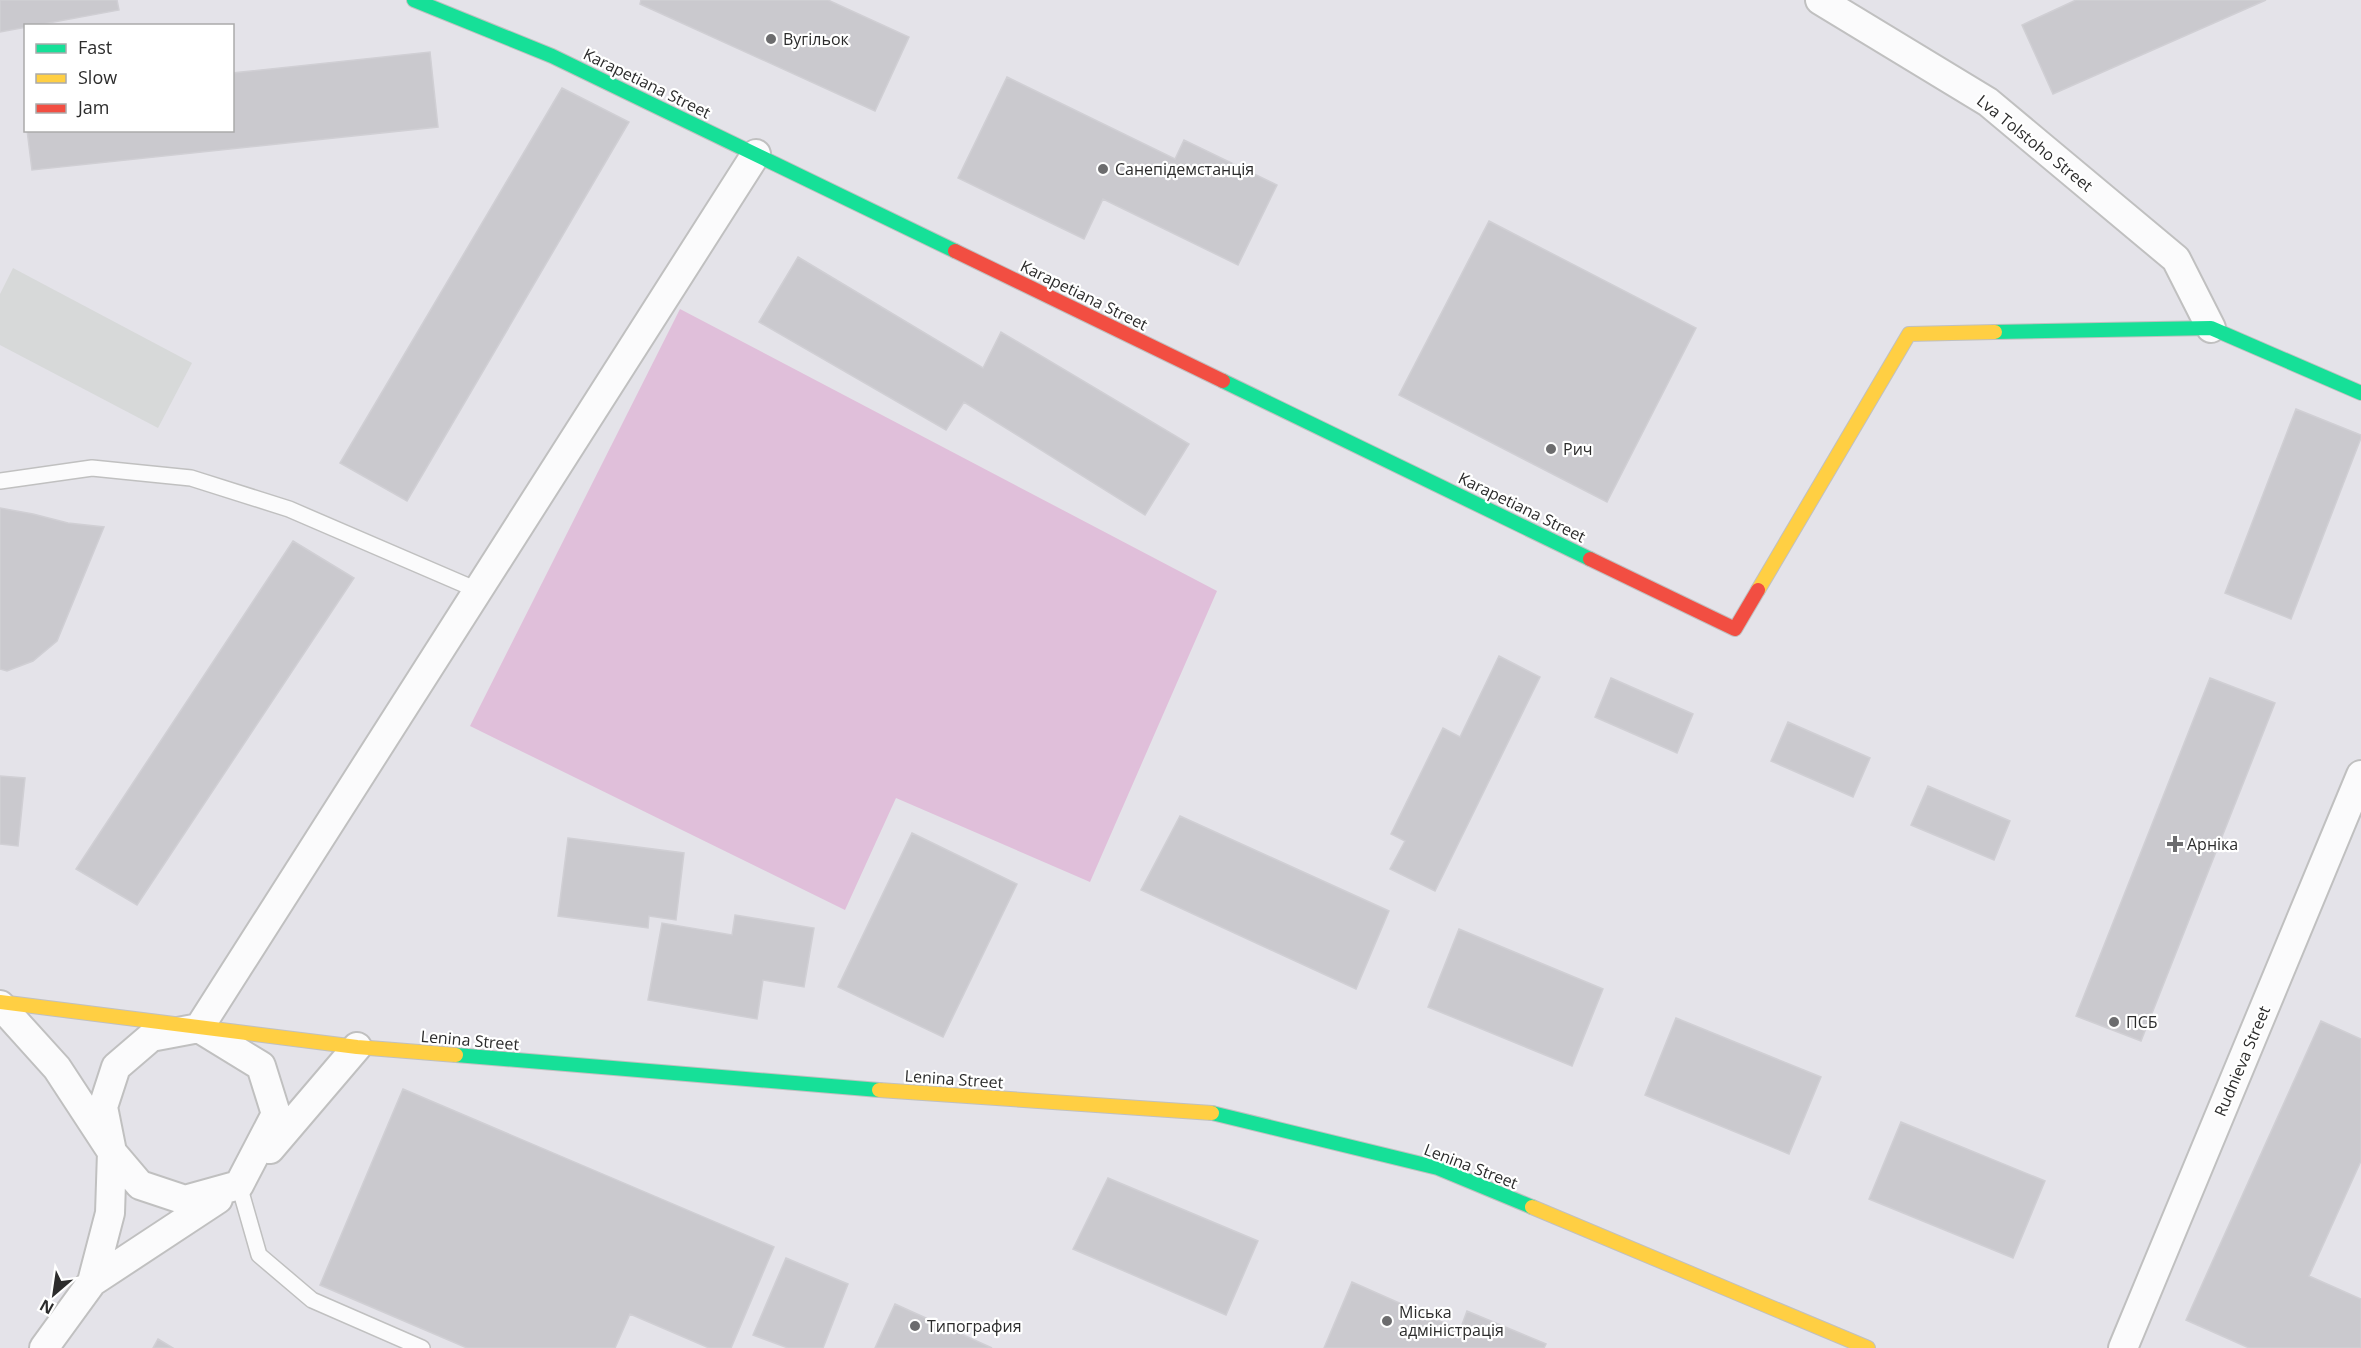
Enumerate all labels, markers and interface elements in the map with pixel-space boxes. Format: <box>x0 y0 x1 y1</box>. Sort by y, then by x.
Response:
legend <box>24 24 234 132</box>
place label: Вугільок <box>783 28 850 50</box>
marker: Вугільок <box>764 32 778 46</box>
text: Fast <box>78 35 112 59</box>
street label: Karapetiana Street <box>580 43 715 123</box>
text: Slow <box>78 65 117 89</box>
street label: Lva Tolstoho Street <box>1972 89 2098 197</box>
text: Jam <box>76 95 110 119</box>
place label: Санепідемстанція <box>1115 158 1254 180</box>
marker: Санепідемстанція <box>1096 162 1110 176</box>
street label: Karapetiana Street <box>1017 255 1152 335</box>
place label: Рич <box>1563 438 1593 460</box>
marker: Рич <box>1544 442 1558 456</box>
street label: Karapetiana Street <box>1455 467 1590 547</box>
place label: Арніка <box>2187 833 2238 855</box>
marker: Арніка <box>2168 837 2182 851</box>
street label: Rudnieva Street <box>2209 1002 2275 1120</box>
place label: ПСБ <box>2126 1011 2158 1033</box>
marker: ПСБ <box>2107 1015 2121 1029</box>
street label: Lenina Street <box>420 1025 520 1055</box>
street label: Lenina Street <box>904 1065 1004 1093</box>
street label: Lenina Street <box>1421 1138 1521 1194</box>
north arrow <box>24 1264 84 1324</box>
text: N <box>36 1294 58 1320</box>
place label: Міська адміністрація <box>1399 1301 1504 1341</box>
marker: Міська адміністрація <box>1380 1314 1394 1328</box>
place label: Типография <box>927 1315 1022 1337</box>
marker: Типография <box>908 1319 922 1333</box>

